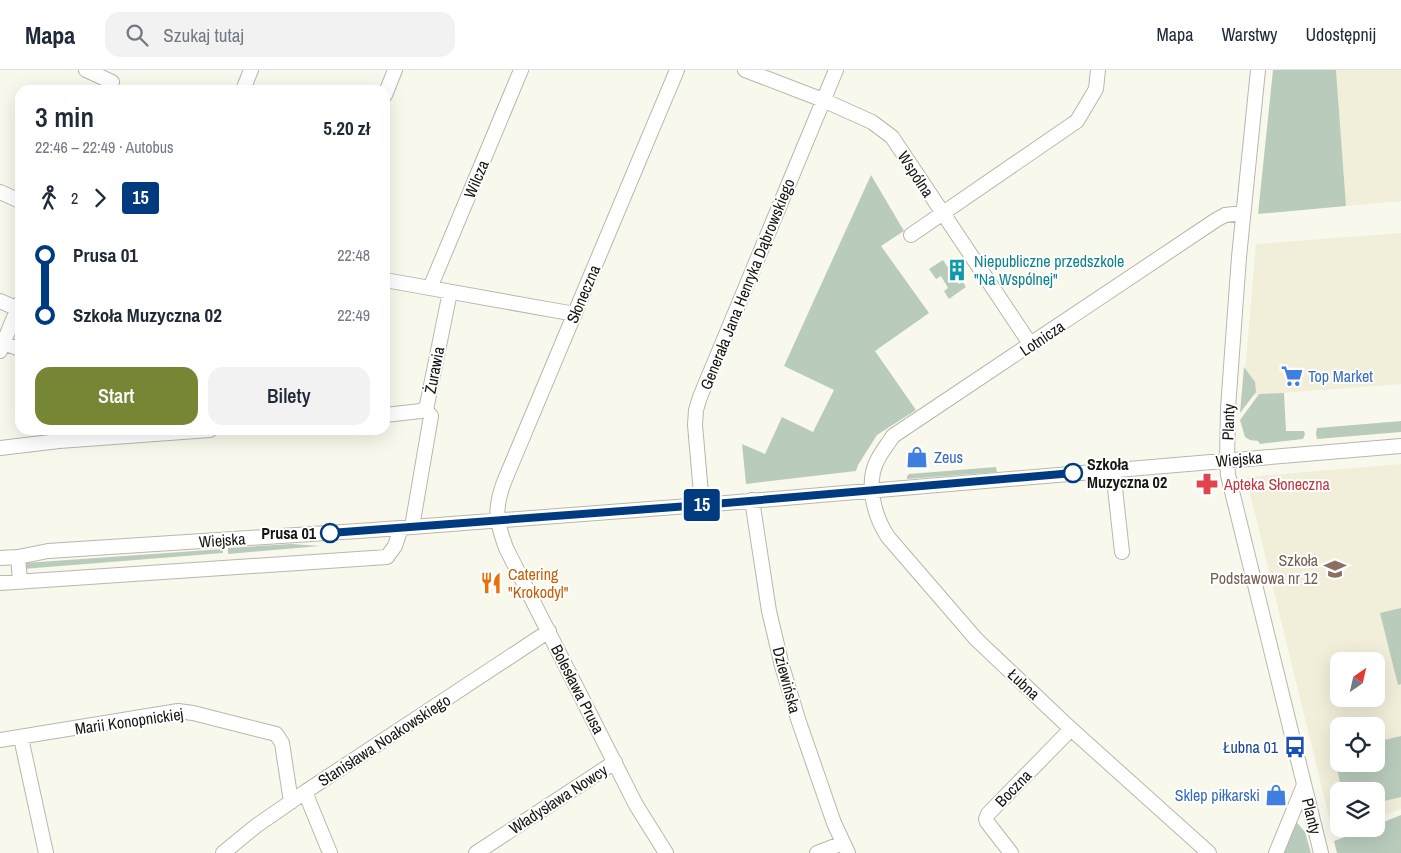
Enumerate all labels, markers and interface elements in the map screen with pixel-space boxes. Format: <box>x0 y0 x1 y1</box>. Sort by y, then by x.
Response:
search box <box>105 12 455 57</box>
text: Mapa <box>25 19 75 51</box>
icon: search <box>123 21 151 49</box>
text: Szukaj tutaj <box>163 22 244 48</box>
text: Mapa <box>1156 22 1193 47</box>
text: Warstwy <box>1221 22 1277 47</box>
text: Udostępnij <box>1305 22 1376 47</box>
text: 3 min <box>35 98 94 136</box>
text: 5.20 zł <box>323 115 370 141</box>
text: 22:46 – 22:49 · Autobus <box>35 136 174 158</box>
street label: Wspólna <box>893 147 940 202</box>
street label: Wilcza <box>458 156 494 201</box>
street label: Generała Jana Henryka Dąbrowskiego <box>694 175 800 393</box>
icon: walk <box>35 184 63 212</box>
icon: forward <box>86 184 114 212</box>
text: 15 <box>132 185 149 210</box>
text: 2 <box>71 187 78 209</box>
text: Prusa 01 <box>73 242 138 268</box>
text: 22:48 <box>337 244 370 266</box>
place label: Niepubliczne przedszkole "Na Wspólnej" <box>974 250 1124 290</box>
building icon: Niepubliczne przedszkole "Na Wspólnej" <box>944 257 970 283</box>
street label: Słoneczna <box>561 261 605 326</box>
text: Szkoła Muzyczna 02 <box>73 302 222 328</box>
text: 22:49 <box>337 304 370 326</box>
street label: Lotnicza <box>1015 315 1069 361</box>
street label: Żurawia <box>419 344 449 395</box>
supermarket icon: Top Market <box>1279 363 1305 389</box>
place label: Top Market <box>1308 365 1373 387</box>
button: Start <box>35 367 198 425</box>
button: Bilety <box>208 367 370 425</box>
street label: Planty <box>1216 403 1240 441</box>
shop icon: Zeus <box>904 444 930 470</box>
place label: Zeus <box>934 446 963 468</box>
street label: Wiejska <box>1215 446 1264 472</box>
place label: Szkoła Muzyczna 02 <box>1087 453 1167 493</box>
marker: Szkoła Muzyczna 02 <box>1063 463 1083 483</box>
pharmacy icon: Apteka Słoneczna <box>1194 471 1220 497</box>
place label: Apteka Słoneczna <box>1223 473 1330 495</box>
line badge: 15 <box>680 489 724 521</box>
text: 15 <box>694 492 710 517</box>
place label: Prusa 01 <box>261 522 317 544</box>
marker: Prusa 01 <box>320 523 340 543</box>
street label: Wiejska <box>198 527 247 553</box>
place label: Szkoła Podstawowa nr 12 <box>1210 549 1319 589</box>
school or university icon: Szkoła Podstawowa nr 12 <box>1322 556 1348 582</box>
place label: Catering "Krokodyl" <box>508 563 569 603</box>
restaurant icon: Catering "Krokodyl" <box>478 570 504 596</box>
street label: Bolesława Prusa <box>546 640 610 738</box>
street label: Dziewińska <box>768 644 807 716</box>
north arrow <box>1330 652 1385 708</box>
map controls <box>1330 652 1385 837</box>
street label: Łubna <box>1003 664 1045 705</box>
street label: Stanisława Noakowskiego <box>313 689 455 791</box>
street label: Marii Konopnickiej <box>73 702 185 740</box>
button: locate <box>1330 717 1385 772</box>
bus stop icon: Łubna 01 <box>1282 734 1308 760</box>
place label: Łubna 01 <box>1223 736 1279 758</box>
street label: Władysława Nowcy <box>505 759 612 839</box>
street label: Boczna <box>990 764 1037 811</box>
shop icon: Sklep piłkarski <box>1263 782 1289 808</box>
button: layers <box>1330 782 1385 837</box>
place label: Sklep piłkarski <box>1175 784 1260 806</box>
street label: Planty <box>1297 796 1327 837</box>

